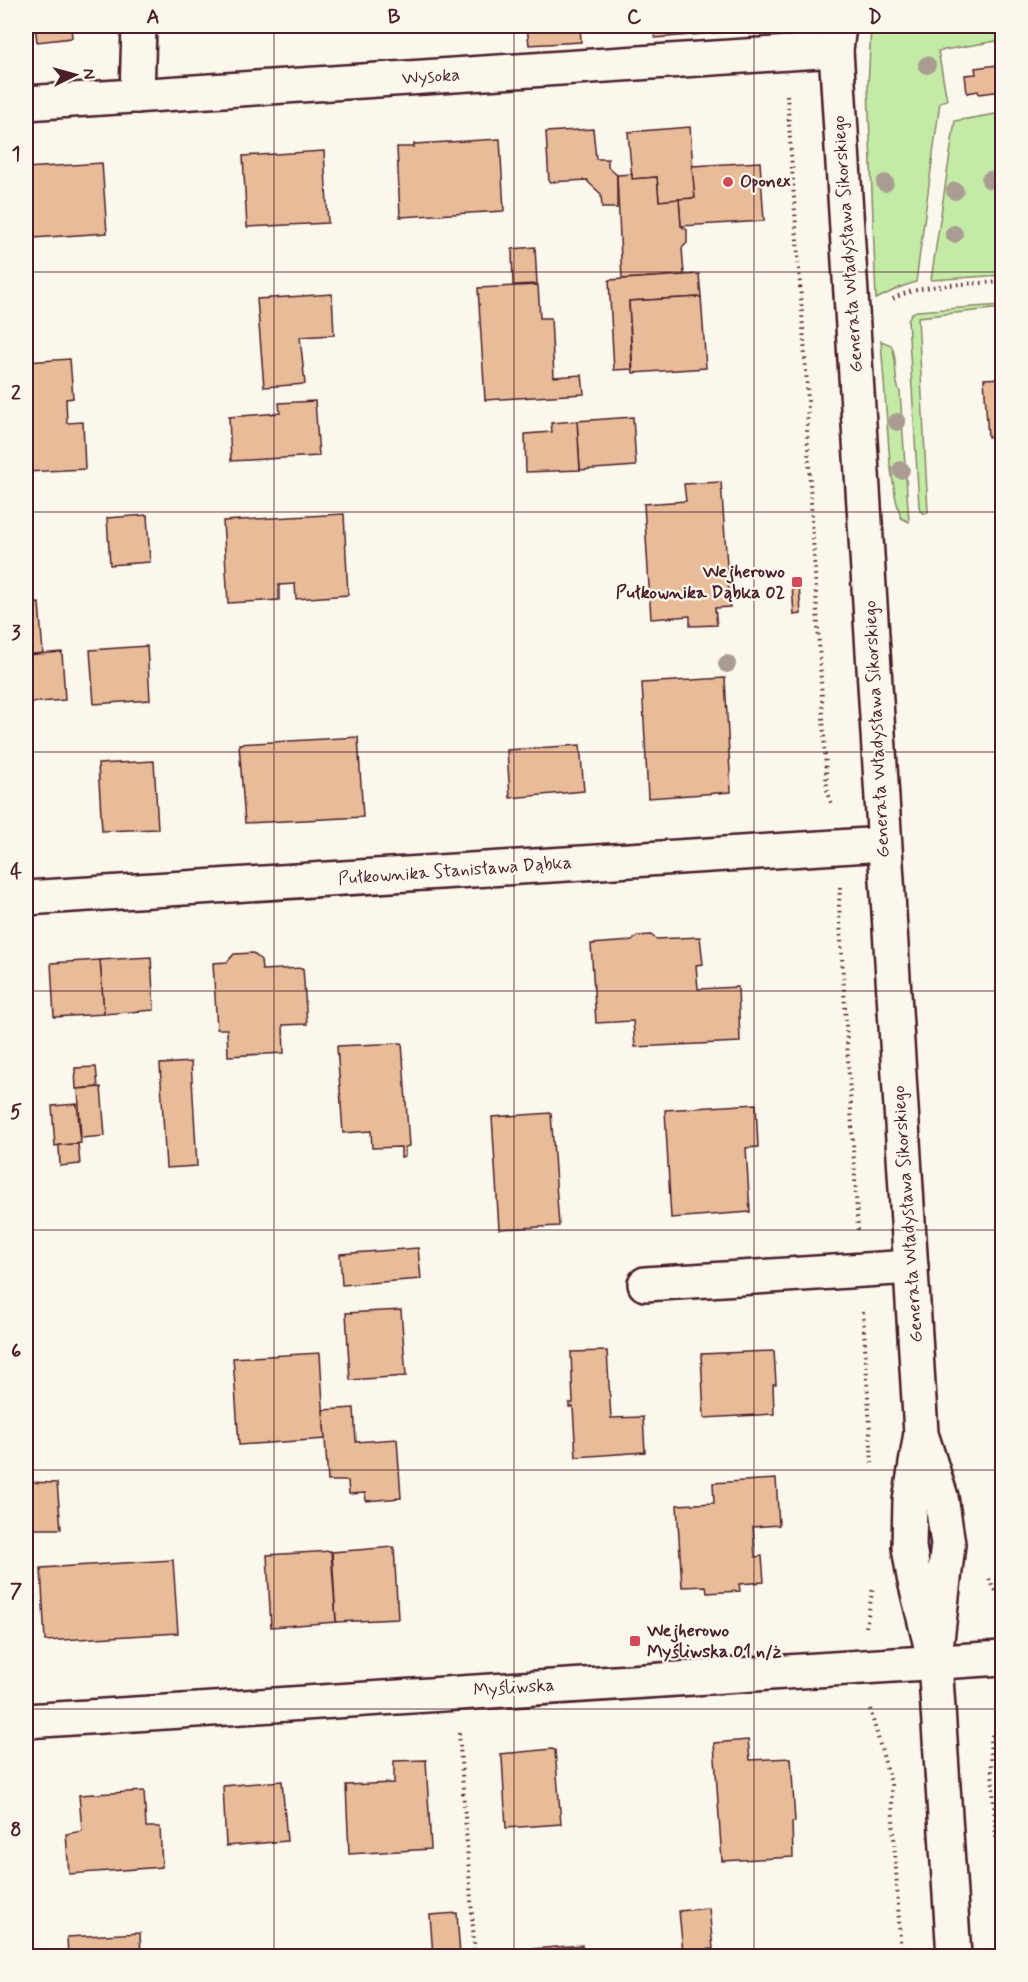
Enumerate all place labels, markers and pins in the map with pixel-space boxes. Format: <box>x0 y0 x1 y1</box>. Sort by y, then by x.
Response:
place label: Oponex <box>740 170 791 194</box>
marker: Oponex <box>721 175 735 189</box>
place label: Wejherowo Pułkownika Dąbka 02 <box>616 560 785 605</box>
marker: Wejherowo Pułkownika Dąbka 02 <box>790 575 804 589</box>
place label: Wejherowo Myśliwska 01 n/ż <box>646 1619 782 1664</box>
marker: Wejherowo Myśliwska 01 n/ż <box>628 1634 642 1648</box>

